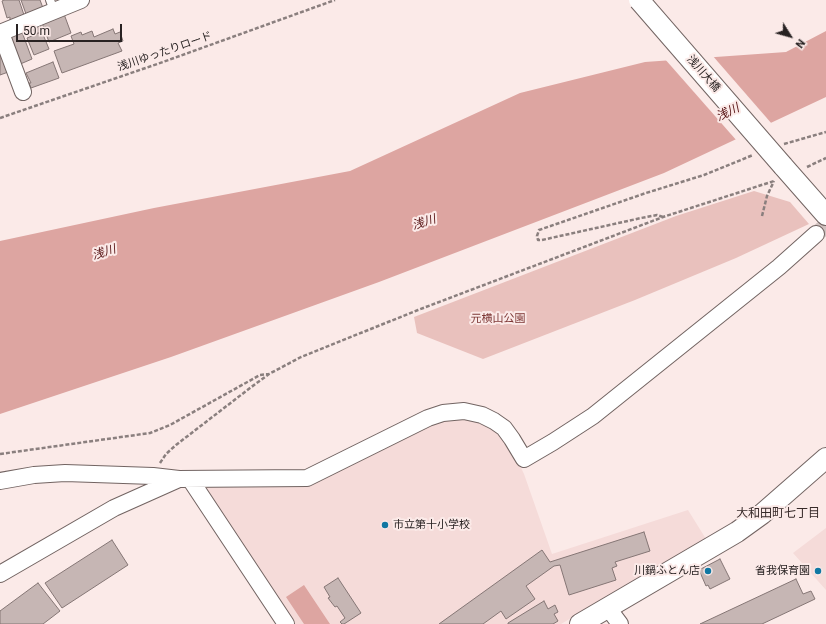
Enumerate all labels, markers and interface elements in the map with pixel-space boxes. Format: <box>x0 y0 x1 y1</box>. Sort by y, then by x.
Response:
scale bar <box>18 16 124 42</box>
north arrow <box>770 16 810 56</box>
text: 50 m <box>23 24 50 38</box>
street label: 浅川ゆったりロード <box>116 30 214 74</box>
text: N <box>792 37 808 51</box>
street label: 浅川大橋 <box>684 53 722 95</box>
water label: 浅川 <box>714 101 742 125</box>
water label: 浅川 <box>410 213 438 233</box>
water label: 浅川 <box>90 243 118 263</box>
park label: 元横山公園 <box>471 312 525 326</box>
district label: 大和田町七丁目 <box>736 507 820 521</box>
place label: 市立第十小学校 <box>393 518 470 532</box>
marker: 市立第十小学校 <box>380 520 390 530</box>
place label: 川鍋ふとん店 <box>634 564 700 578</box>
place label: 省我保育園 <box>755 564 810 578</box>
marker: 川鍋ふとん店 <box>703 566 713 576</box>
marker: 省我保育園 <box>813 566 823 576</box>

